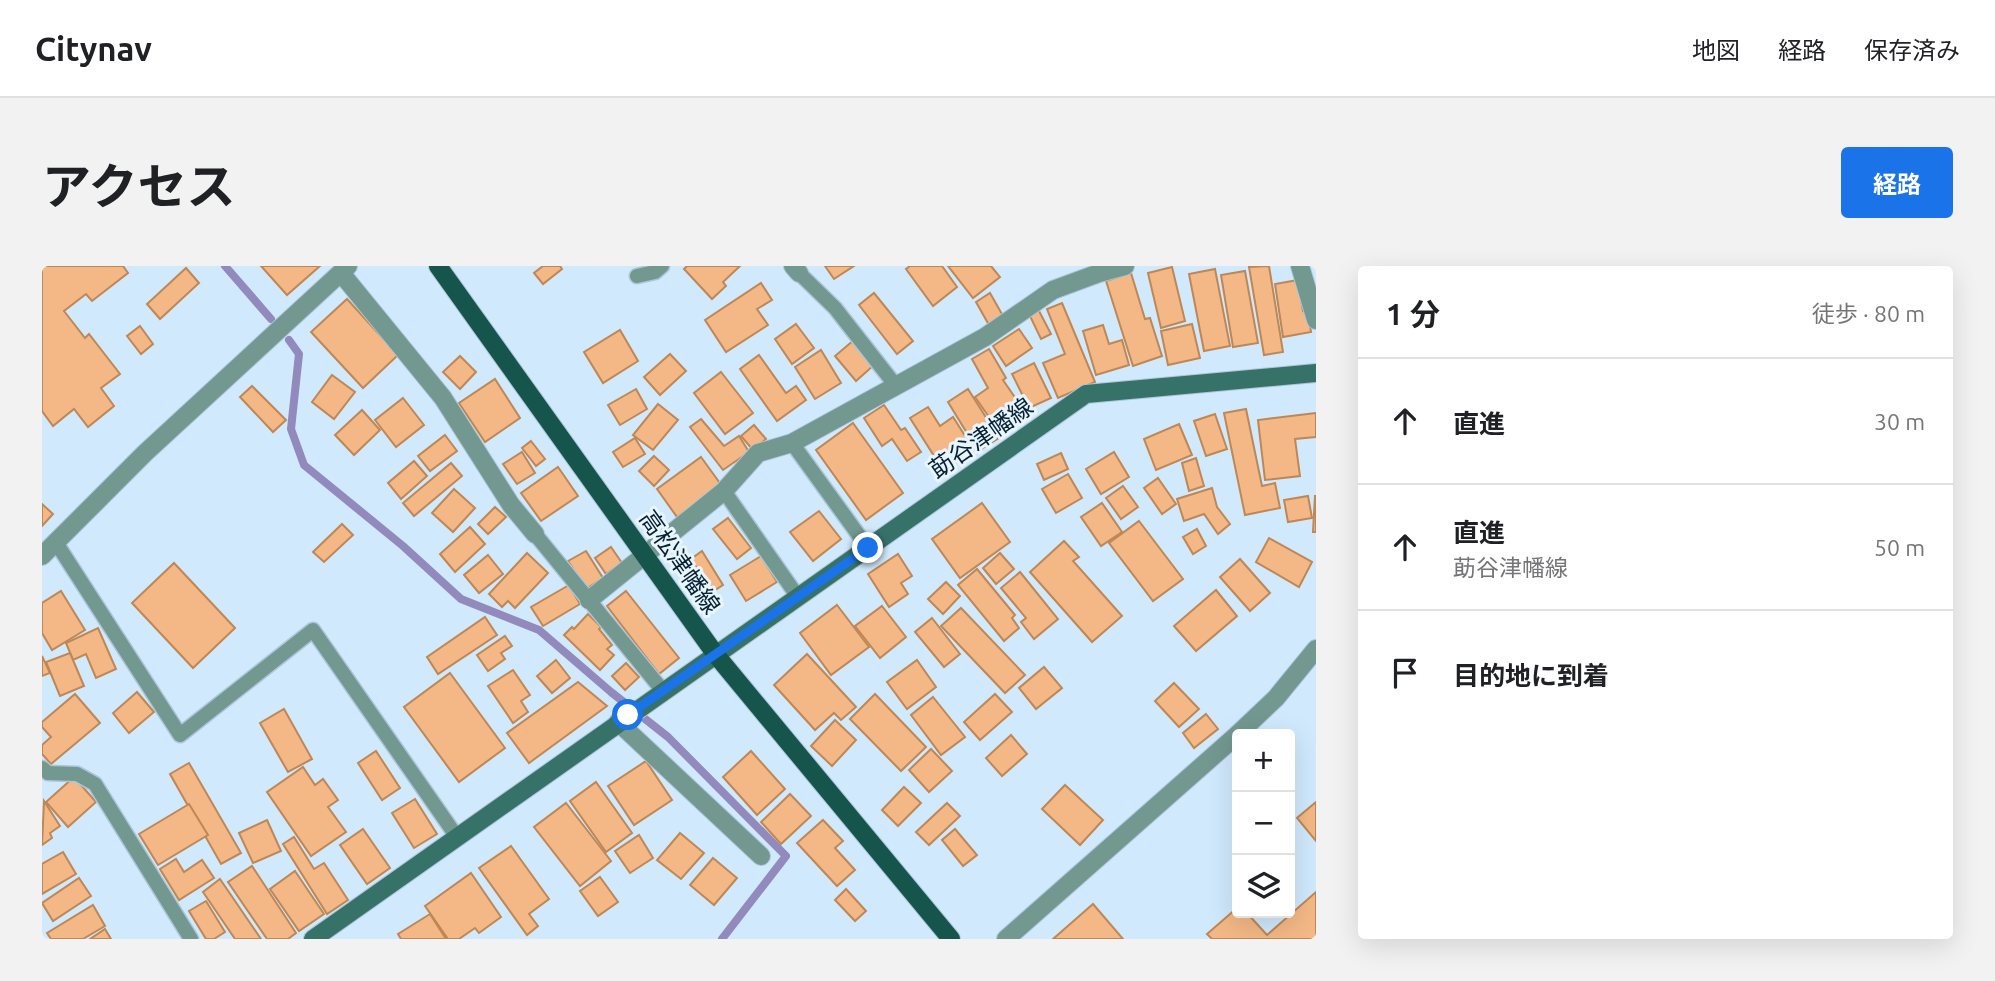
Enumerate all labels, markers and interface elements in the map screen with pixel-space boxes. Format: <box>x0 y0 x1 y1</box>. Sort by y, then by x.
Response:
text: Citynav <box>35 30 152 67</box>
text: 地図 <box>1692 37 1740 64</box>
text: 経路 <box>1778 37 1826 64</box>
text: 保存済み <box>1864 37 1960 64</box>
button: 経路 <box>1841 147 1953 218</box>
text: アクセス <box>42 158 236 213</box>
text: 1 分 <box>1386 297 1440 331</box>
text: 徒歩 · 80 m <box>1812 301 1925 326</box>
street label: 莇谷津幡線 <box>924 393 1038 483</box>
icon: ahead <box>1386 402 1424 440</box>
text: 直進 <box>1453 409 1505 438</box>
text: 30 m <box>1874 409 1925 434</box>
street label: 高松津幡線 <box>635 505 725 619</box>
text: 直進 <box>1453 518 1505 547</box>
icon: ahead <box>1386 528 1424 566</box>
route end <box>852 532 883 563</box>
text: 50 m <box>1874 535 1925 560</box>
text: 莇谷津幡線 <box>1453 555 1568 580</box>
icon: arrive <box>1386 654 1424 692</box>
text: 目的地に到着 <box>1453 661 1609 690</box>
route start <box>612 699 643 730</box>
map controls <box>1232 729 1295 918</box>
button: + <box>1232 729 1295 792</box>
button: − <box>1232 792 1295 855</box>
button: layers <box>1232 855 1295 918</box>

